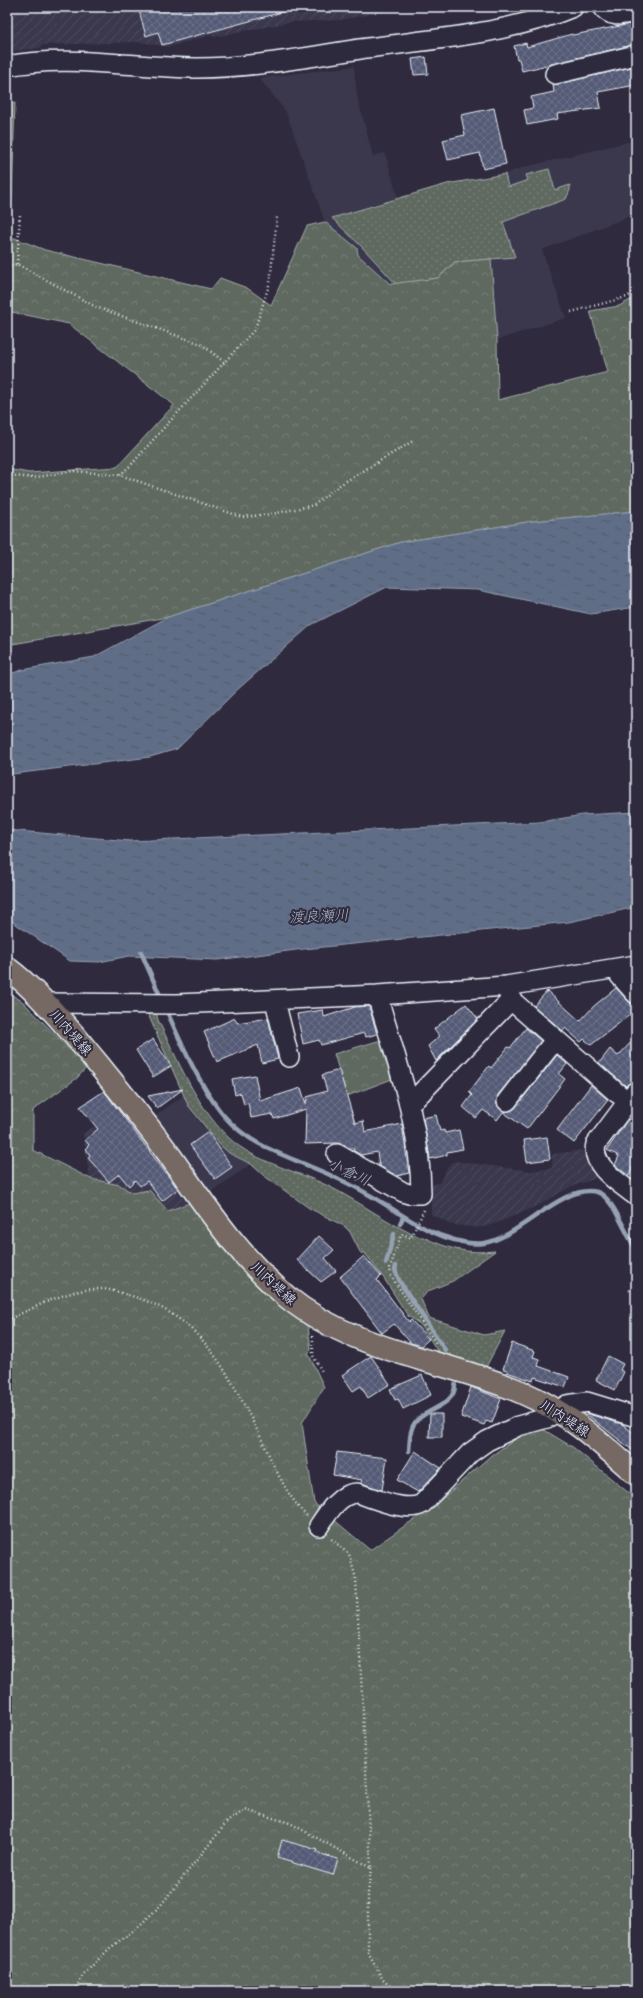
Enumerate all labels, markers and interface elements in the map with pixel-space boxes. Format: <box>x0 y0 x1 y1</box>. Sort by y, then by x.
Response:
water label: 渡良瀬川 <box>289 905 350 929</box>
street label: 川内堤線 <box>45 1006 95 1060</box>
water label: 小倉川 <box>324 1154 373 1191</box>
street label: 川内堤線 <box>247 1258 300 1309</box>
street label: 川内堤線 <box>536 1396 593 1442</box>

